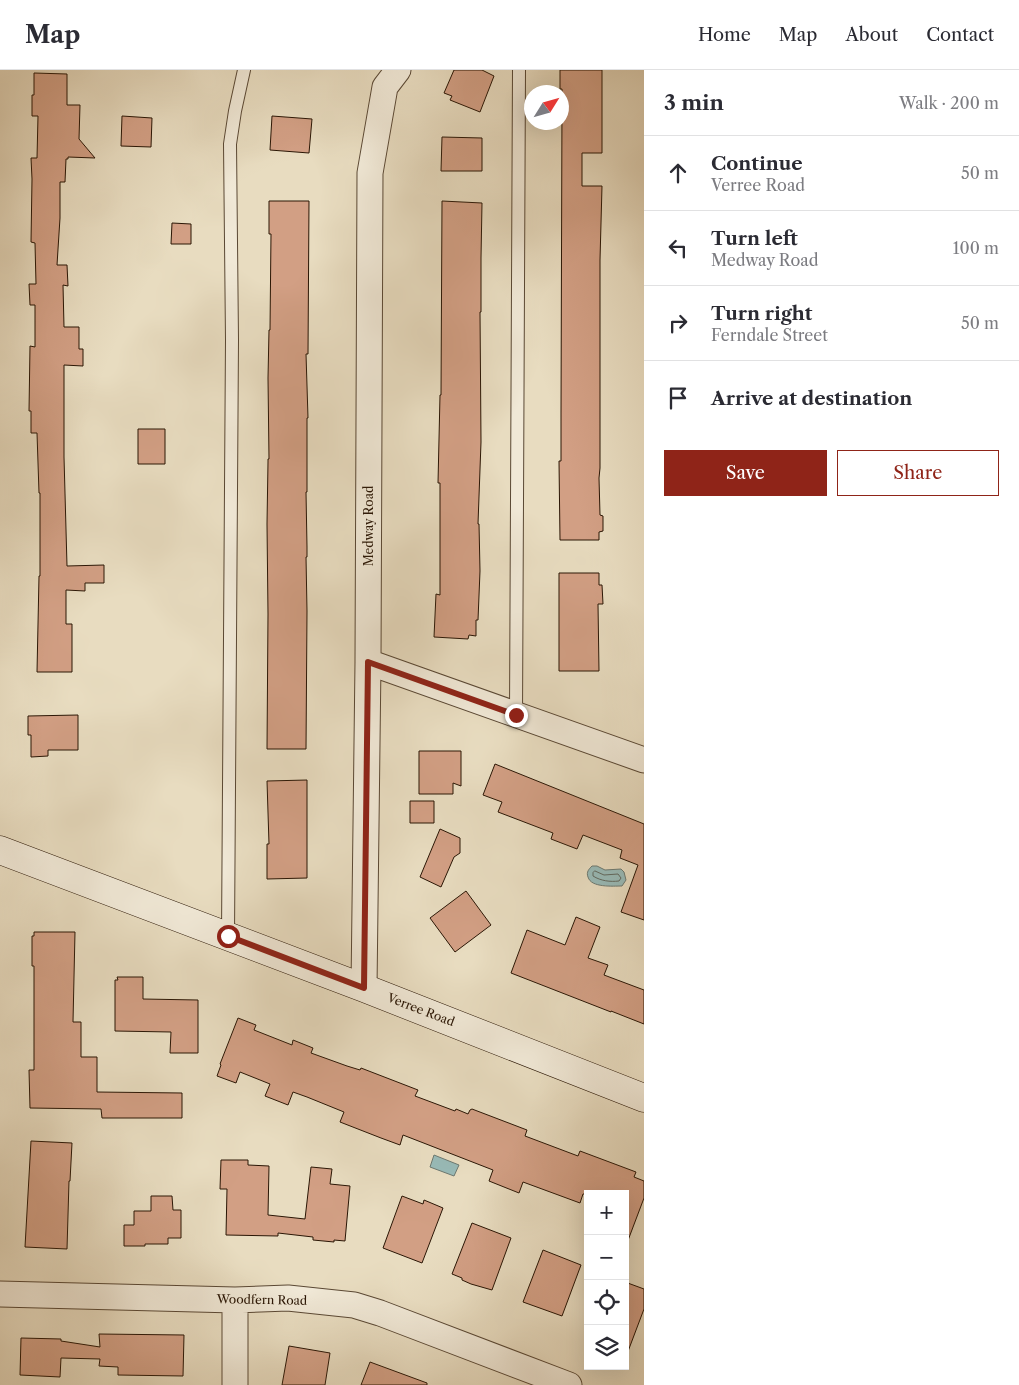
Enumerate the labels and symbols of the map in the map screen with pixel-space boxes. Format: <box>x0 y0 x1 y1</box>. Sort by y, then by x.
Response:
north arrow <box>524 85 569 130</box>
street label: Medway Road <box>361 485 376 566</box>
route end <box>505 704 528 727</box>
route start <box>217 925 240 948</box>
street label: Verree Road <box>385 990 457 1029</box>
street label: Woodfern Road <box>216 1291 308 1308</box>

